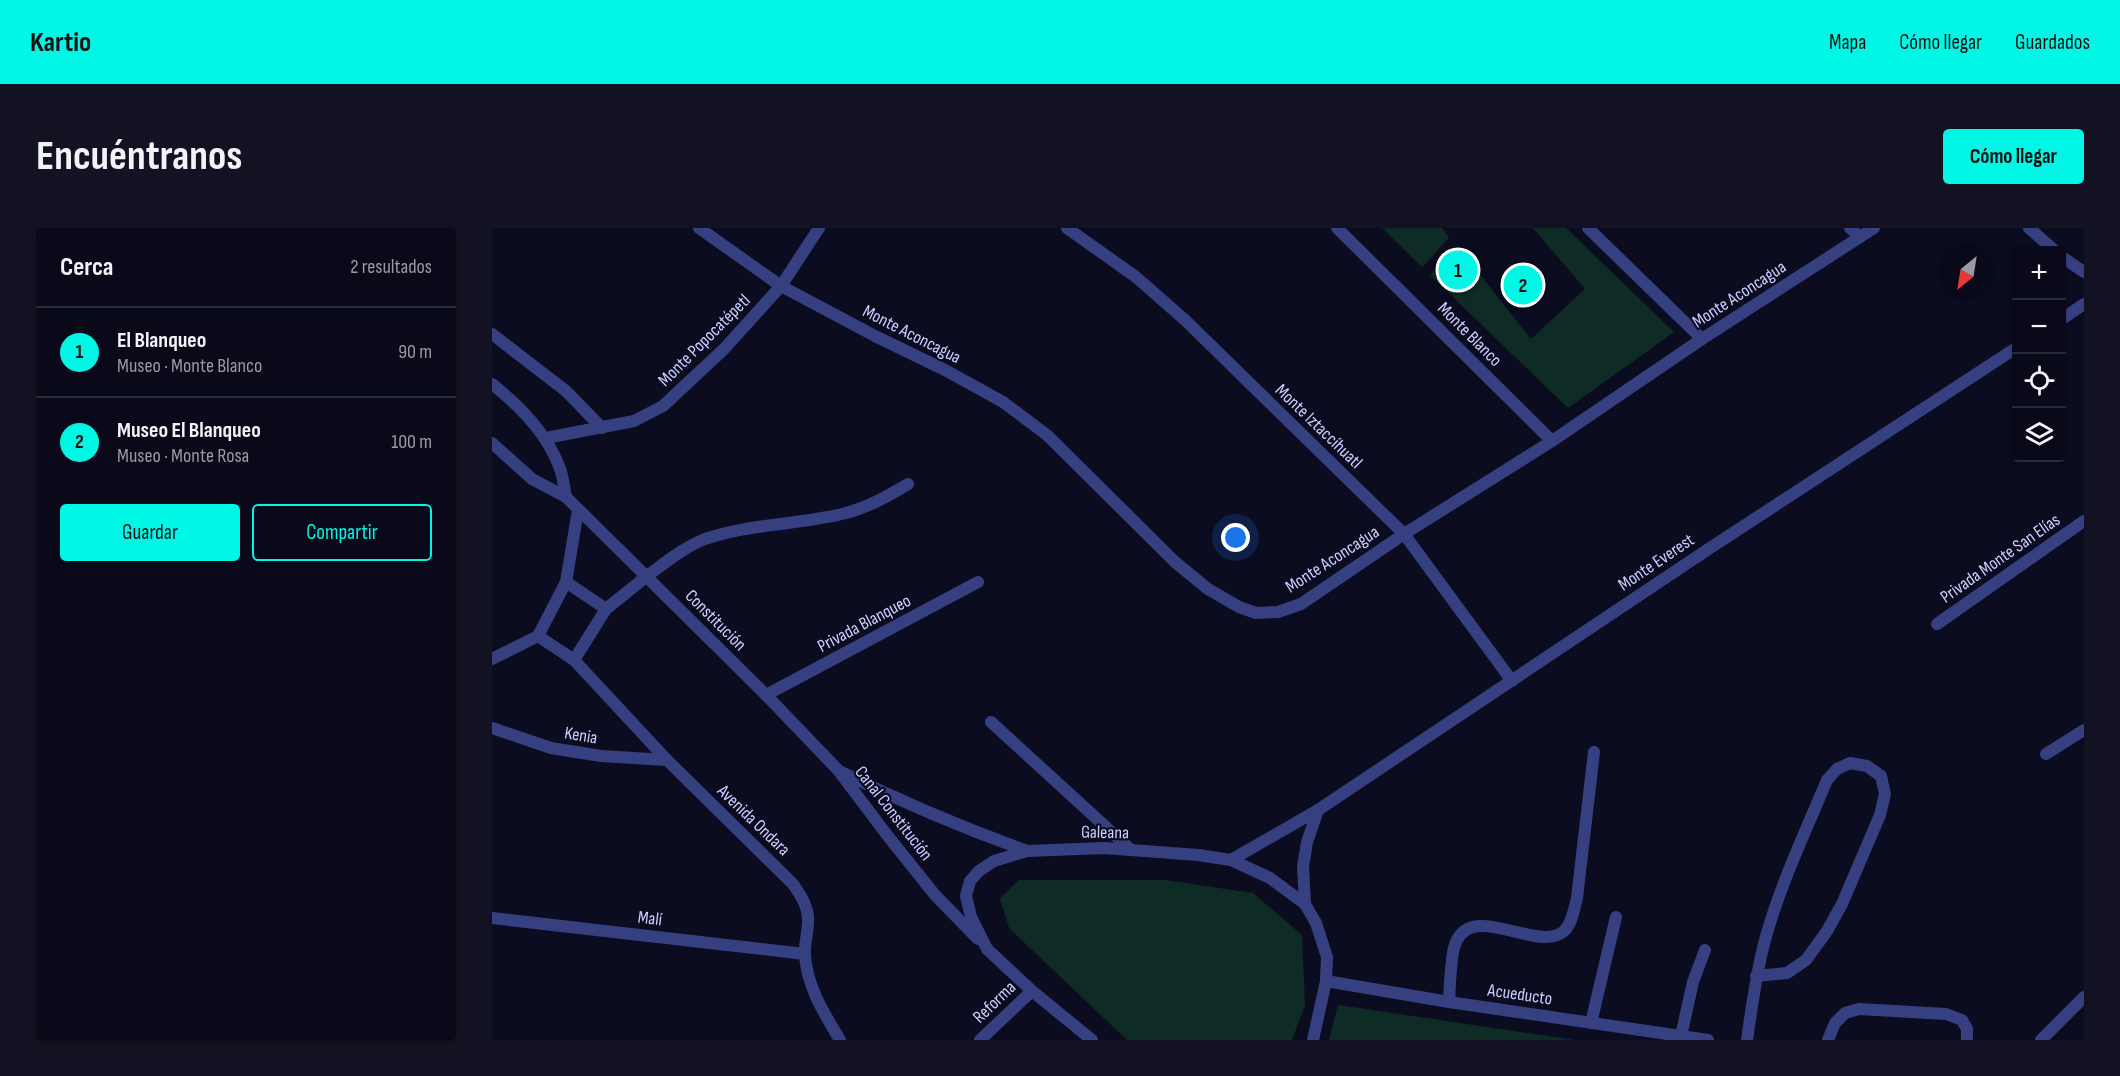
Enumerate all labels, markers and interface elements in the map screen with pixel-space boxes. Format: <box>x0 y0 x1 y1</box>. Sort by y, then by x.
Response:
text: Kartio <box>30 26 91 59</box>
text: Mapa <box>1829 30 1866 55</box>
text: Cómo llegar <box>1899 30 1982 55</box>
text: Guardados <box>2015 30 2090 55</box>
button: Cómo llegar <box>1943 129 2084 184</box>
text: Encuéntranos <box>36 131 242 182</box>
north arrow <box>1940 246 1994 300</box>
map controls <box>2012 246 2066 462</box>
button: + <box>2012 246 2066 300</box>
pin: 1 <box>1438 248 1478 292</box>
text: Cerca <box>60 252 113 283</box>
text: 2 resultados <box>350 255 432 279</box>
street label: Monte Aconcagua <box>1689 256 1790 332</box>
pin: 2 <box>1504 262 1542 308</box>
street label: Monte Popocatépetl <box>654 290 755 391</box>
street label: Monte Blanco <box>1433 298 1506 371</box>
button: − <box>2012 300 2066 354</box>
street label: Monte Aconcagua <box>859 301 964 368</box>
text: El Blanqueo <box>117 327 206 354</box>
text: 1 <box>76 340 83 364</box>
text: 90 m <box>398 340 432 364</box>
text: Museo · Monte Blanco <box>117 354 262 378</box>
button: locate <box>2012 354 2066 408</box>
street label: Monte Iztaccíhuatl <box>1271 380 1366 473</box>
button: layers <box>2012 408 2066 462</box>
text: Museo El Blanqueo <box>117 417 261 444</box>
text: 2 <box>75 430 84 454</box>
text: 100 m <box>391 430 432 454</box>
text: Museo · Monte Rosa <box>117 444 249 468</box>
button: Guardar <box>60 504 240 561</box>
button: Compartir <box>252 504 432 561</box>
street label: Privada Monte San Elías <box>1936 509 2064 608</box>
street label: Monte Aconcagua <box>1282 521 1383 597</box>
your location <box>1221 523 1250 552</box>
street label: Monte Everest <box>1614 529 1699 595</box>
street label: Constitución <box>681 585 751 655</box>
street label: Privada Blanqueo <box>814 590 915 657</box>
street label: Kenia <box>563 723 599 748</box>
street label: Canal Constitución <box>850 762 937 865</box>
street label: Avenida Ondara <box>712 780 794 860</box>
street label: Galeana <box>1081 822 1129 843</box>
street label: Malí <box>637 907 664 930</box>
street label: Reforma <box>969 977 1020 1028</box>
street label: Acueducto <box>1485 979 1554 1009</box>

